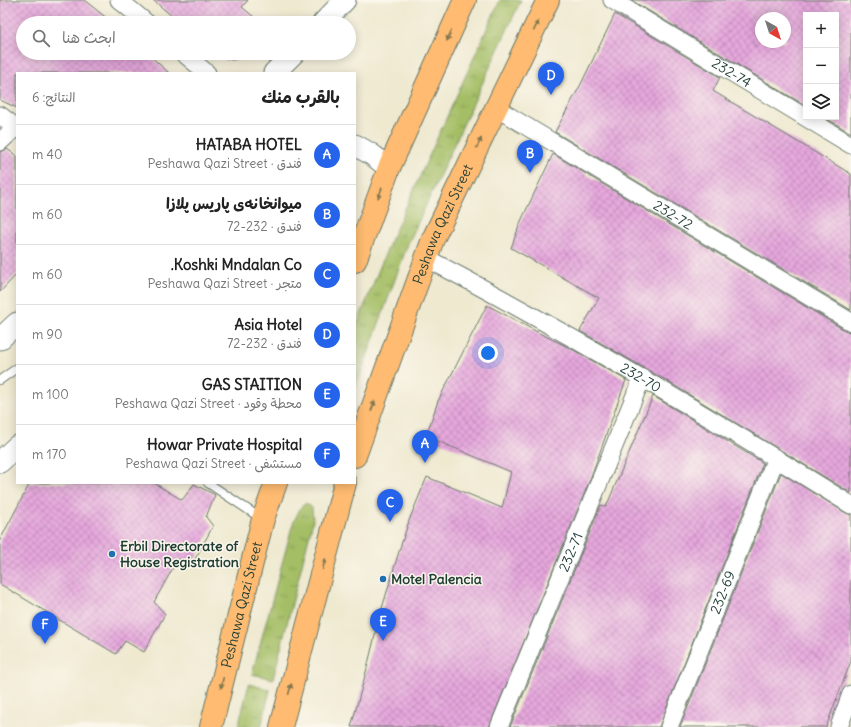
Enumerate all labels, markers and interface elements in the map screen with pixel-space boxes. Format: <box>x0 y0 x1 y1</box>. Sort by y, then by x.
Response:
north arrow <box>755 12 791 48</box>
map controls <box>803 12 839 120</box>
button: + <box>803 12 839 48</box>
search box <box>16 16 356 60</box>
one-way arrow <box>533 20 539 32</box>
icon: search <box>30 27 52 49</box>
text: ابحث هنا <box>62 28 116 47</box>
one-way arrow <box>446 30 452 41</box>
button: − <box>803 48 839 84</box>
street label: 232-74 <box>709 54 755 91</box>
pin: D <box>538 62 564 95</box>
button: layers <box>803 84 839 120</box>
text: بالقرب منك <box>261 86 340 108</box>
text: النتائج: 6 <box>32 89 76 106</box>
text: HATABA HOTEL <box>196 135 302 154</box>
one-way arrow <box>476 137 482 149</box>
pin: B <box>517 140 543 173</box>
text: 40 m <box>32 146 63 163</box>
text: A <box>323 146 331 163</box>
text: فندق · Peshawa Qazi Street <box>148 155 302 172</box>
street label: Peshawa Qazi Street <box>409 161 477 287</box>
one-way arrow <box>376 188 382 200</box>
text: میوانخانەی پاریس پلازا <box>166 194 302 213</box>
street label: 232-72 <box>650 196 697 234</box>
text: 60 m <box>32 206 63 223</box>
text: B <box>323 206 331 223</box>
text: فندق · 232-72 <box>227 218 302 235</box>
text: Koshki Mndalan Co. <box>171 255 302 274</box>
text: 60 m <box>32 266 63 283</box>
text: C <box>323 266 331 283</box>
text: متجر · Peshawa Qazi Street <box>147 275 302 292</box>
text: Asia Hotel <box>235 315 302 334</box>
text: 90 m <box>32 326 63 343</box>
text: D <box>322 326 332 343</box>
text: فندق · 232-72 <box>227 335 302 352</box>
your location <box>478 343 498 363</box>
street label: 232-70 <box>617 359 665 396</box>
text: GAS STAITION <box>202 375 302 394</box>
text: 100 m <box>32 386 69 403</box>
text: E <box>323 386 331 403</box>
text: محطة وقود · Peshawa Qazi Street <box>115 395 302 412</box>
one-way arrow <box>370 400 376 412</box>
pin: A <box>412 430 438 463</box>
text: Howar Private Hospital <box>147 435 302 454</box>
text: 170 m <box>32 446 67 463</box>
text: F <box>323 446 331 463</box>
text: مستشفى · Peshawa Qazi Street <box>125 455 302 472</box>
pin: C <box>377 489 403 522</box>
street label: 232-71 <box>555 530 587 574</box>
place label: Erbil Directorate of House Registration <box>120 537 240 571</box>
street label: Peshawa Qazi Street <box>217 540 266 670</box>
marker: Erbil Directorate of House Registration <box>107 549 117 559</box>
one-way arrow <box>321 557 327 570</box>
street label: 232-69 <box>706 568 739 616</box>
place label: Motel Palencia <box>391 570 482 588</box>
marker: Motel Palencia <box>378 574 388 584</box>
pin: E <box>370 608 396 641</box>
pin: F <box>32 611 58 644</box>
one-way arrow <box>219 677 225 689</box>
one-way arrow <box>288 683 294 696</box>

